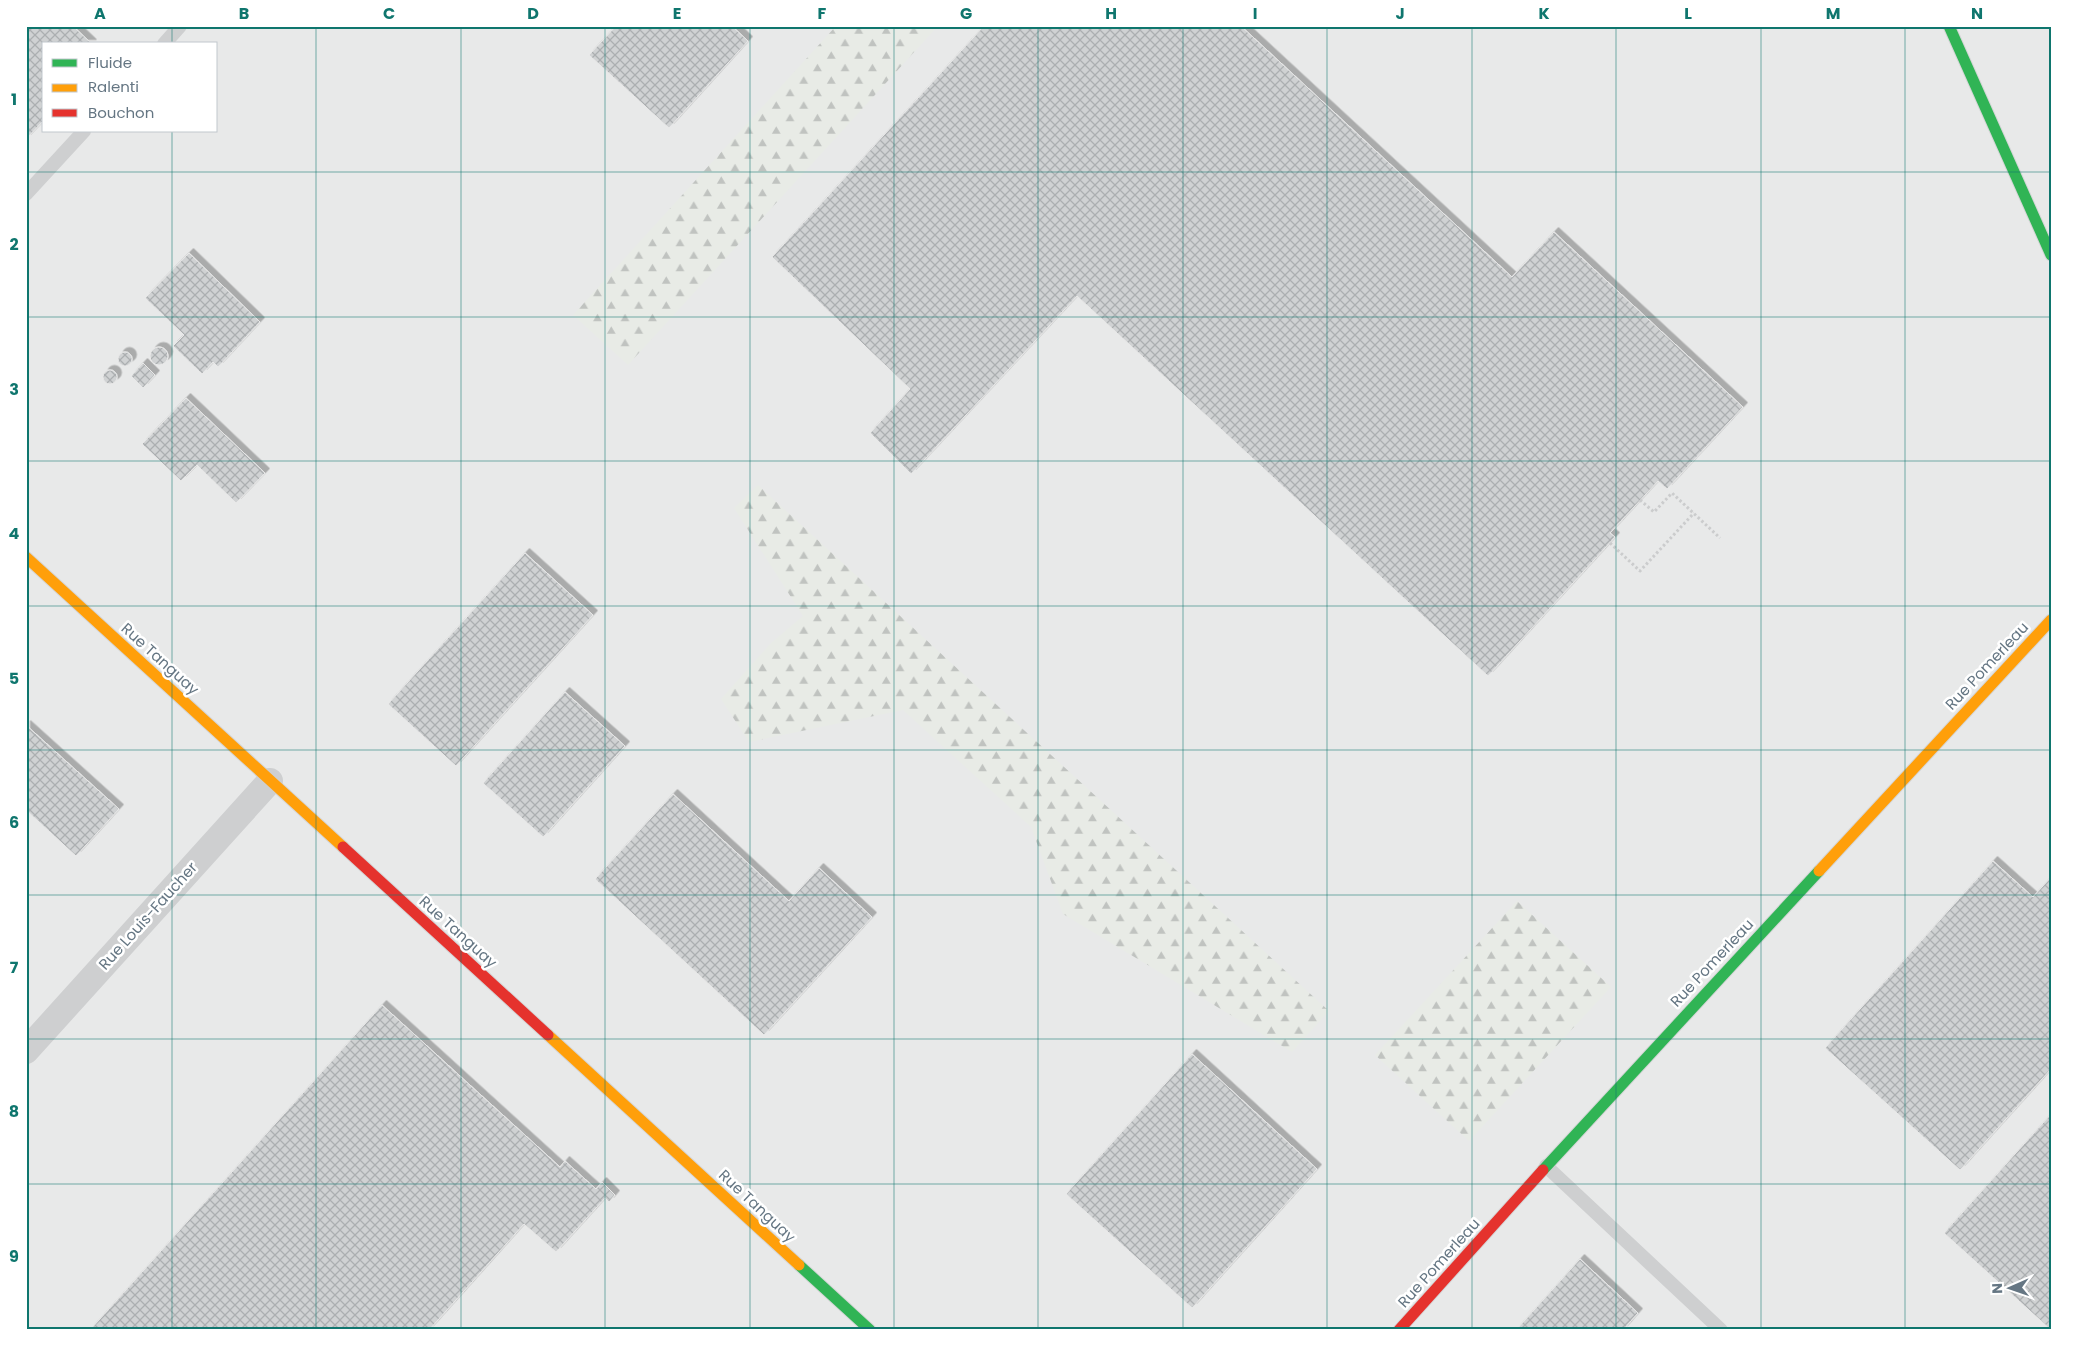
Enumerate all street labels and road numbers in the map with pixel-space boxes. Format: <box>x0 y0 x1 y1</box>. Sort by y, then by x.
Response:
street label: Rue Pomerleau <box>1940 617 2033 714</box>
street label: Rue Tanguay <box>117 618 204 700</box>
street label: Rue Louis-Faucher <box>94 857 202 974</box>
street label: Rue Tanguay <box>415 891 502 973</box>
street label: Rue Pomerleau <box>1665 914 1758 1011</box>
street label: Rue Tanguay <box>714 1164 801 1247</box>
street label: Rue Pomerleau <box>1393 1214 1484 1312</box>

